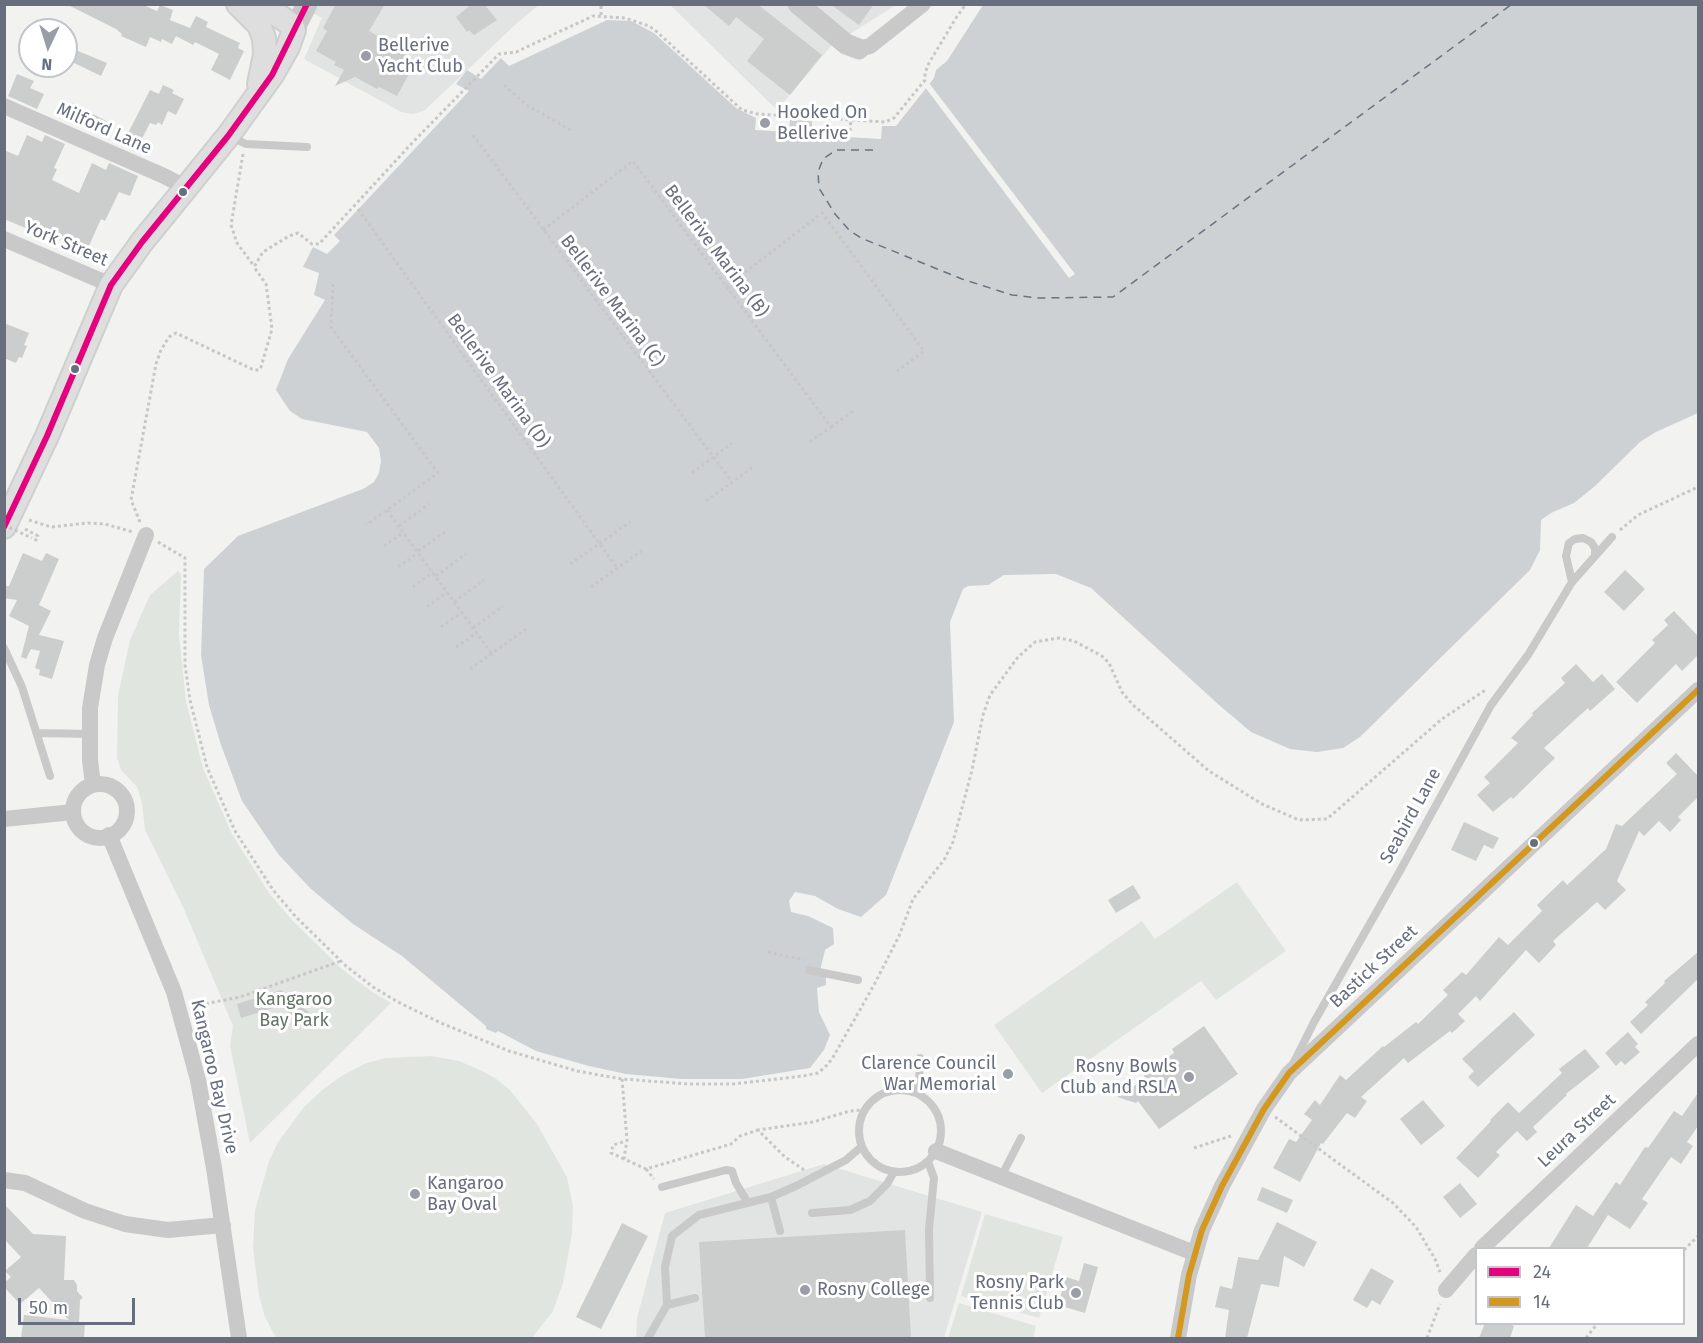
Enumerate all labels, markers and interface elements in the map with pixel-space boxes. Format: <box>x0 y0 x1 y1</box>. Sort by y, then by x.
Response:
north arrow <box>18 18 78 78</box>
place label: Bellerive Yacht Club <box>378 35 463 78</box>
marker: Bellerive Yacht Club <box>359 49 373 63</box>
text: N <box>41 55 53 74</box>
street label: Milford Lane <box>53 98 155 160</box>
place label: Hooked On Bellerive <box>777 102 868 144</box>
marker: Hooked On Bellerive <box>758 116 772 130</box>
street label: Bellerive Marina (B) <box>659 181 773 321</box>
unlabelled marker <box>177 186 189 198</box>
street label: York Street <box>21 217 111 271</box>
street label: Bellerive Marina (C) <box>556 231 668 371</box>
street label: Bellerive Marina (D) <box>442 310 554 452</box>
unlabelled marker <box>69 363 81 375</box>
street label: Seabird Lane <box>1376 764 1446 868</box>
unlabelled marker <box>1528 837 1540 849</box>
street label: Bastick Street <box>1326 921 1422 1013</box>
park label: Kangaroo Bay Park <box>255 989 333 1032</box>
street label: Kangaroo Bay Drive <box>186 998 242 1156</box>
place label: Clarence Council War Memorial <box>861 1053 996 1096</box>
place label: Rosny Bowls Club and RSLA <box>1060 1056 1177 1098</box>
marker: Clarence Council War Memorial <box>1001 1067 1015 1081</box>
marker: Rosny Bowls Club and RSLA <box>1182 1070 1196 1084</box>
street label: Leura Street <box>1534 1090 1620 1172</box>
place label: Kangaroo Bay Oval <box>427 1173 504 1216</box>
marker: Kangaroo Bay Oval <box>408 1187 422 1201</box>
legend <box>1475 1247 1685 1325</box>
text: 24 <box>1533 1261 1551 1283</box>
place label: Rosny Park Tennis Club <box>970 1272 1064 1314</box>
place label: Rosny College <box>817 1279 930 1301</box>
marker: Rosny College <box>798 1283 812 1297</box>
scale bar <box>21 1286 138 1324</box>
marker: Rosny Park Tennis Club <box>1069 1286 1083 1300</box>
text: 14 <box>1533 1291 1550 1313</box>
text: 50 m <box>29 1297 68 1319</box>

